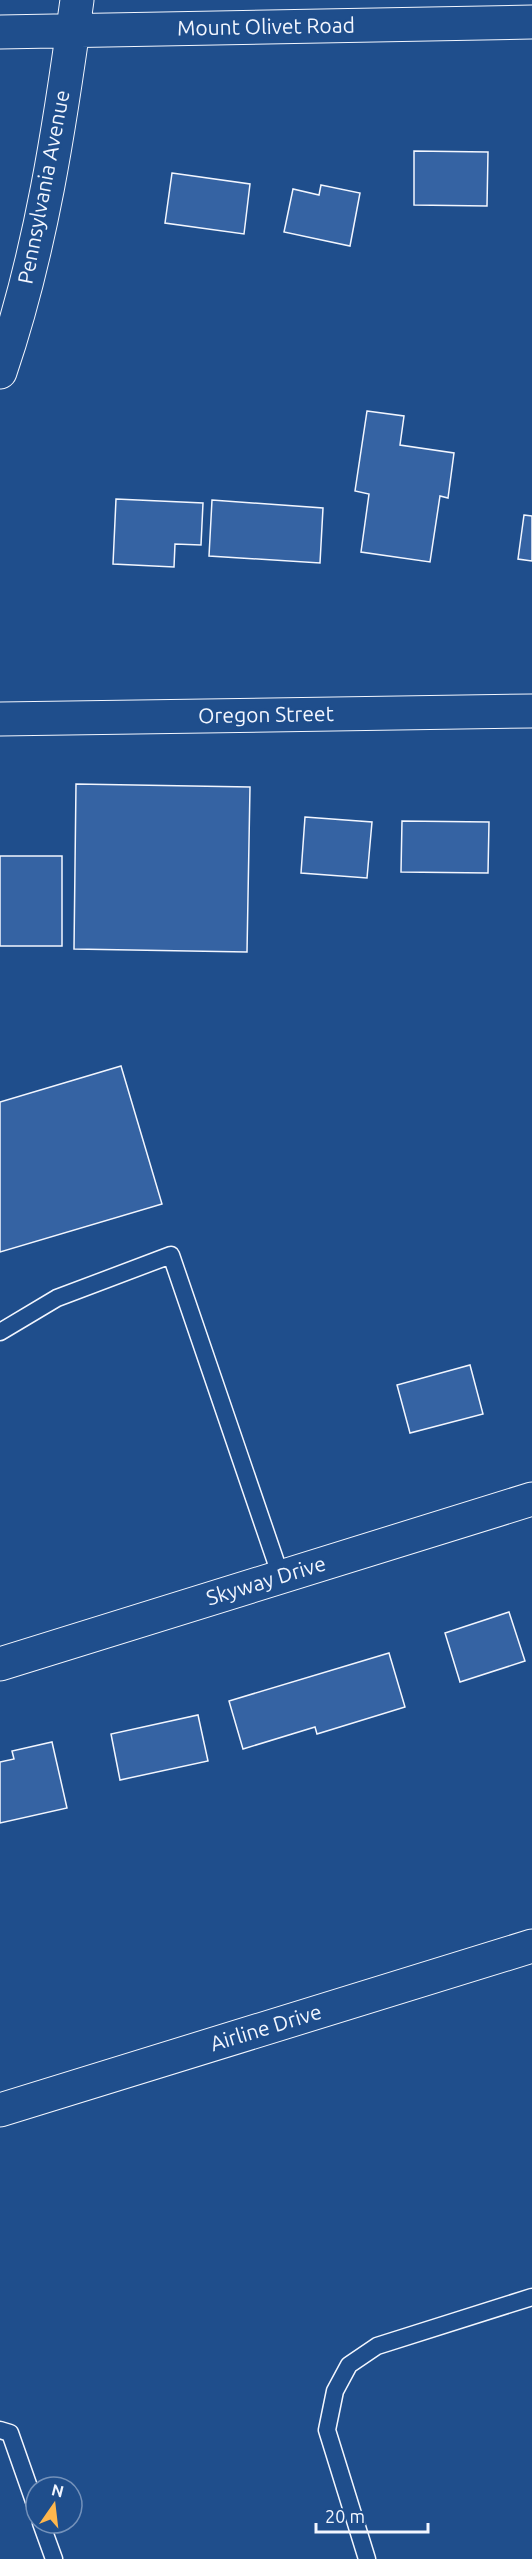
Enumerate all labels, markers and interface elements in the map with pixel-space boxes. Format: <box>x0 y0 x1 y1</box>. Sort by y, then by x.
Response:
street label: Mount Olivet Road <box>177 12 355 40</box>
street label: Pennsylvania Avenue <box>12 88 74 286</box>
street label: Oregon Street <box>198 701 334 727</box>
street label: Skyway Drive <box>203 1550 328 1610</box>
street label: Airline Drive <box>207 1999 324 2055</box>
north arrow <box>24 2475 84 2535</box>
text: N <box>50 2480 66 2501</box>
scale bar <box>316 2496 428 2534</box>
text: 20 m <box>325 2506 365 2526</box>

